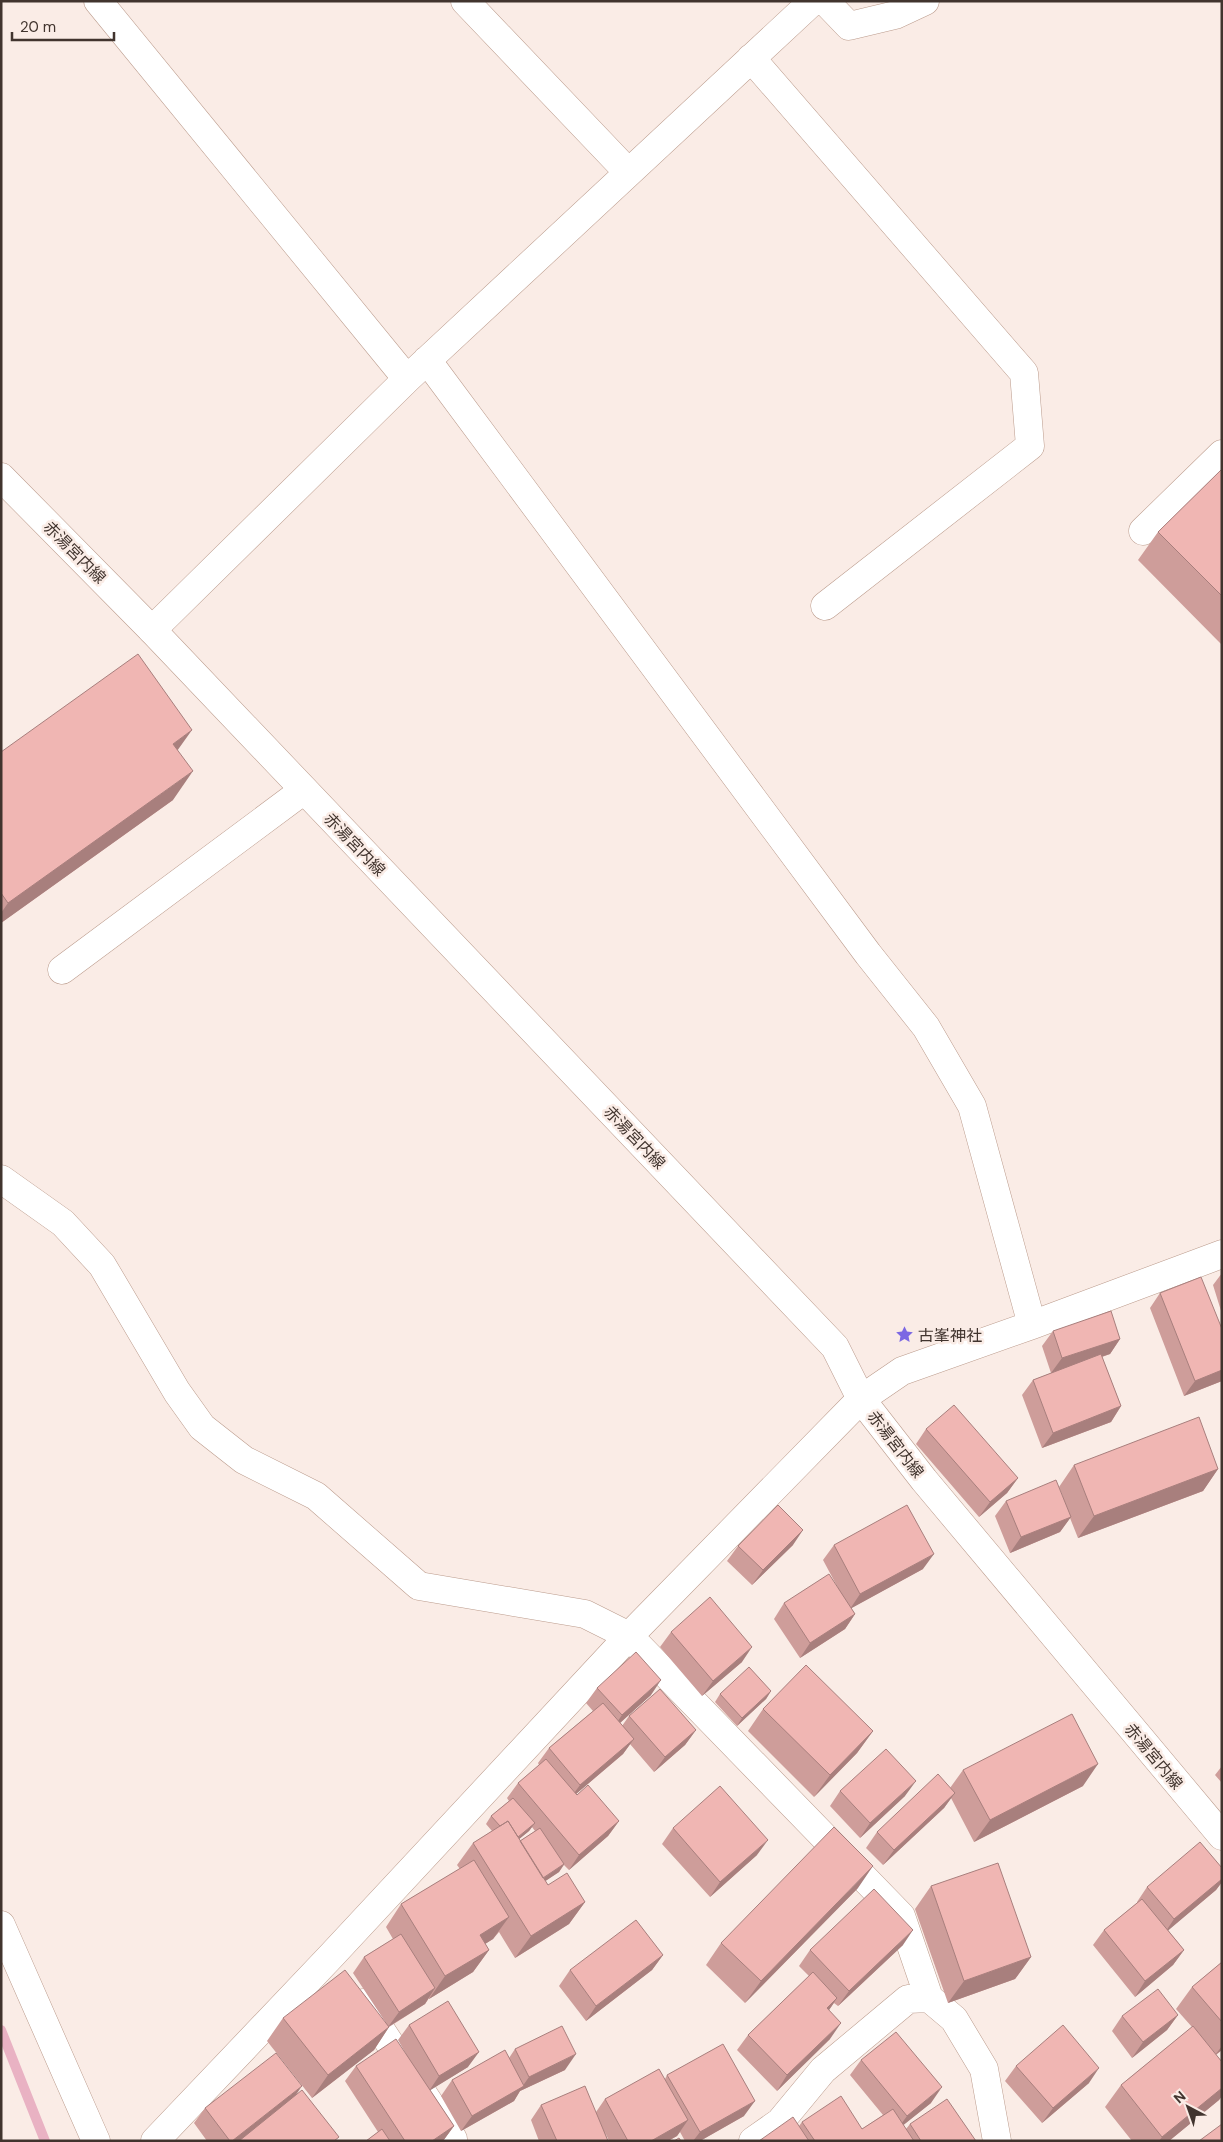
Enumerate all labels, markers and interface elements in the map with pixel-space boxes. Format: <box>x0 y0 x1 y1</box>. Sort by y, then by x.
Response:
scale bar <box>12 10 115 42</box>
text: 20 m <box>20 17 56 37</box>
street label: 赤湯宮内線 <box>39 517 110 588</box>
street label: 赤湯宮内線 <box>319 808 390 880</box>
street label: 赤湯宮内線 <box>599 1101 670 1173</box>
place icon: 古峯神社 <box>894 1325 914 1345</box>
place label: 古峯神社 <box>918 1325 982 1346</box>
street label: 赤湯宮内線 <box>863 1406 929 1482</box>
street label: 赤湯宮内線 <box>1120 1719 1187 1794</box>
north arrow <box>1163 2082 1213 2132</box>
text: N <box>1170 2087 1189 2107</box>

